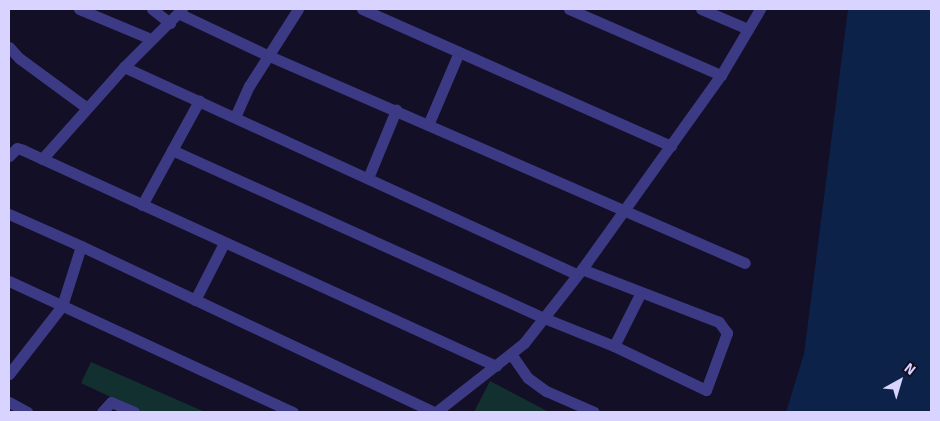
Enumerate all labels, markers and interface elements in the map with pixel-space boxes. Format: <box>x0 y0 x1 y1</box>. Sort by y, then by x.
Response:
north arrow <box>875 356 925 406</box>
text: N <box>901 359 919 379</box>

